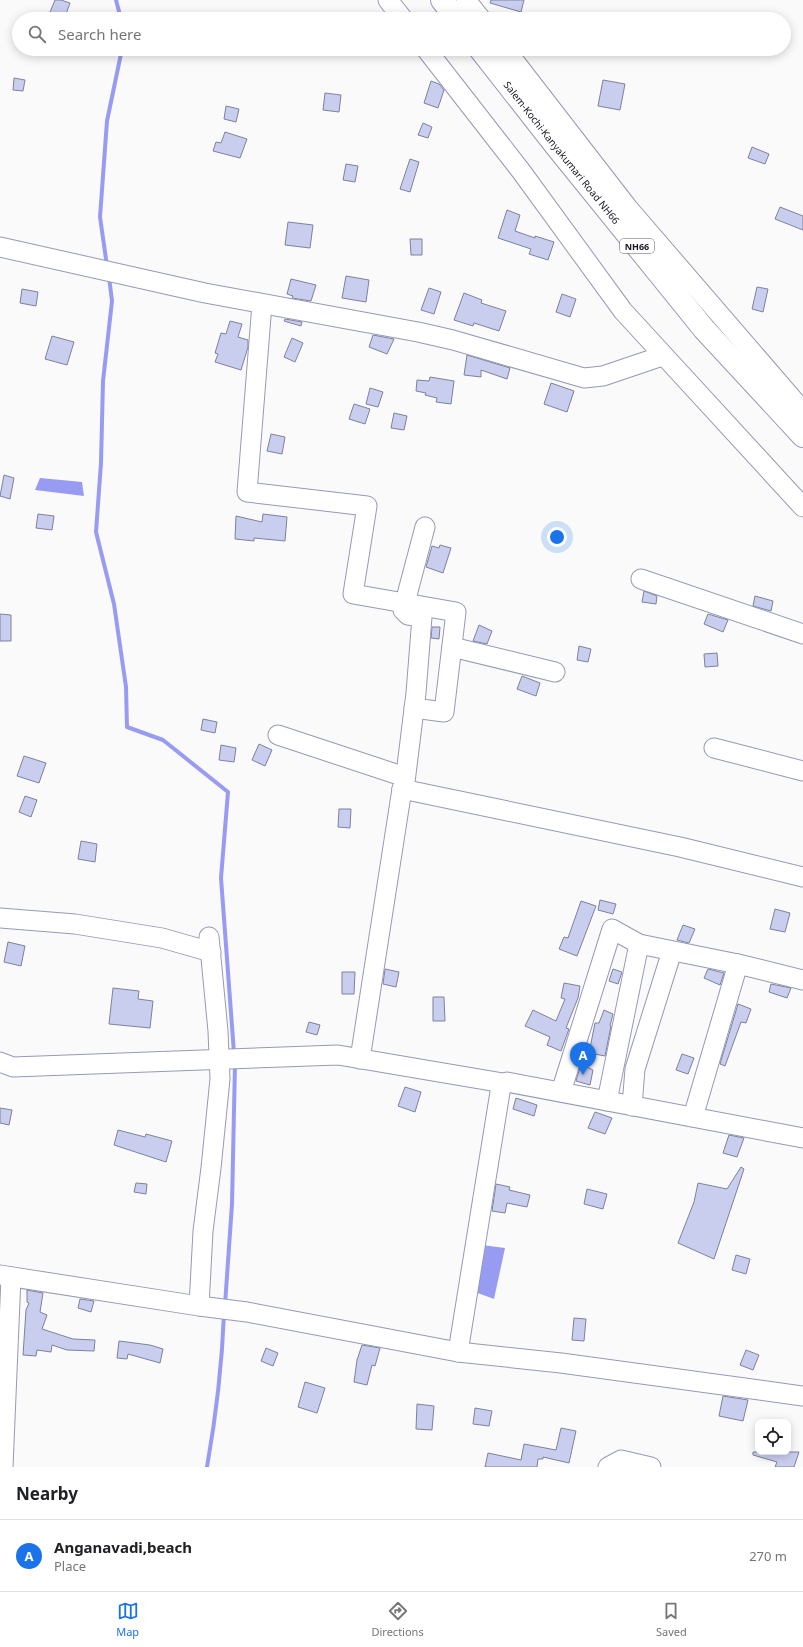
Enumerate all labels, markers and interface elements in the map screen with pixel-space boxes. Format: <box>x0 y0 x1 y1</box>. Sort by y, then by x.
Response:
search box <box>12 12 791 56</box>
icon: search <box>26 23 48 45</box>
text: Search here <box>58 24 141 44</box>
street label: Salem-Kochi-Kanyakumari Road NH66 <box>501 78 623 227</box>
road number: NH66 <box>620 239 654 253</box>
your location <box>547 527 567 547</box>
pin: A <box>570 1042 596 1075</box>
map controls <box>755 1419 791 1455</box>
button: locate <box>755 1419 791 1455</box>
text: Nearby <box>16 1482 78 1505</box>
text: Anganavadi,beach <box>54 1537 192 1557</box>
text: A <box>25 1547 34 1565</box>
text: 270 m <box>749 1547 787 1565</box>
text: Place <box>54 1557 86 1575</box>
tab: Map <box>116 1600 139 1639</box>
tab: Directions <box>371 1600 424 1639</box>
tab: Saved <box>656 1600 687 1639</box>

